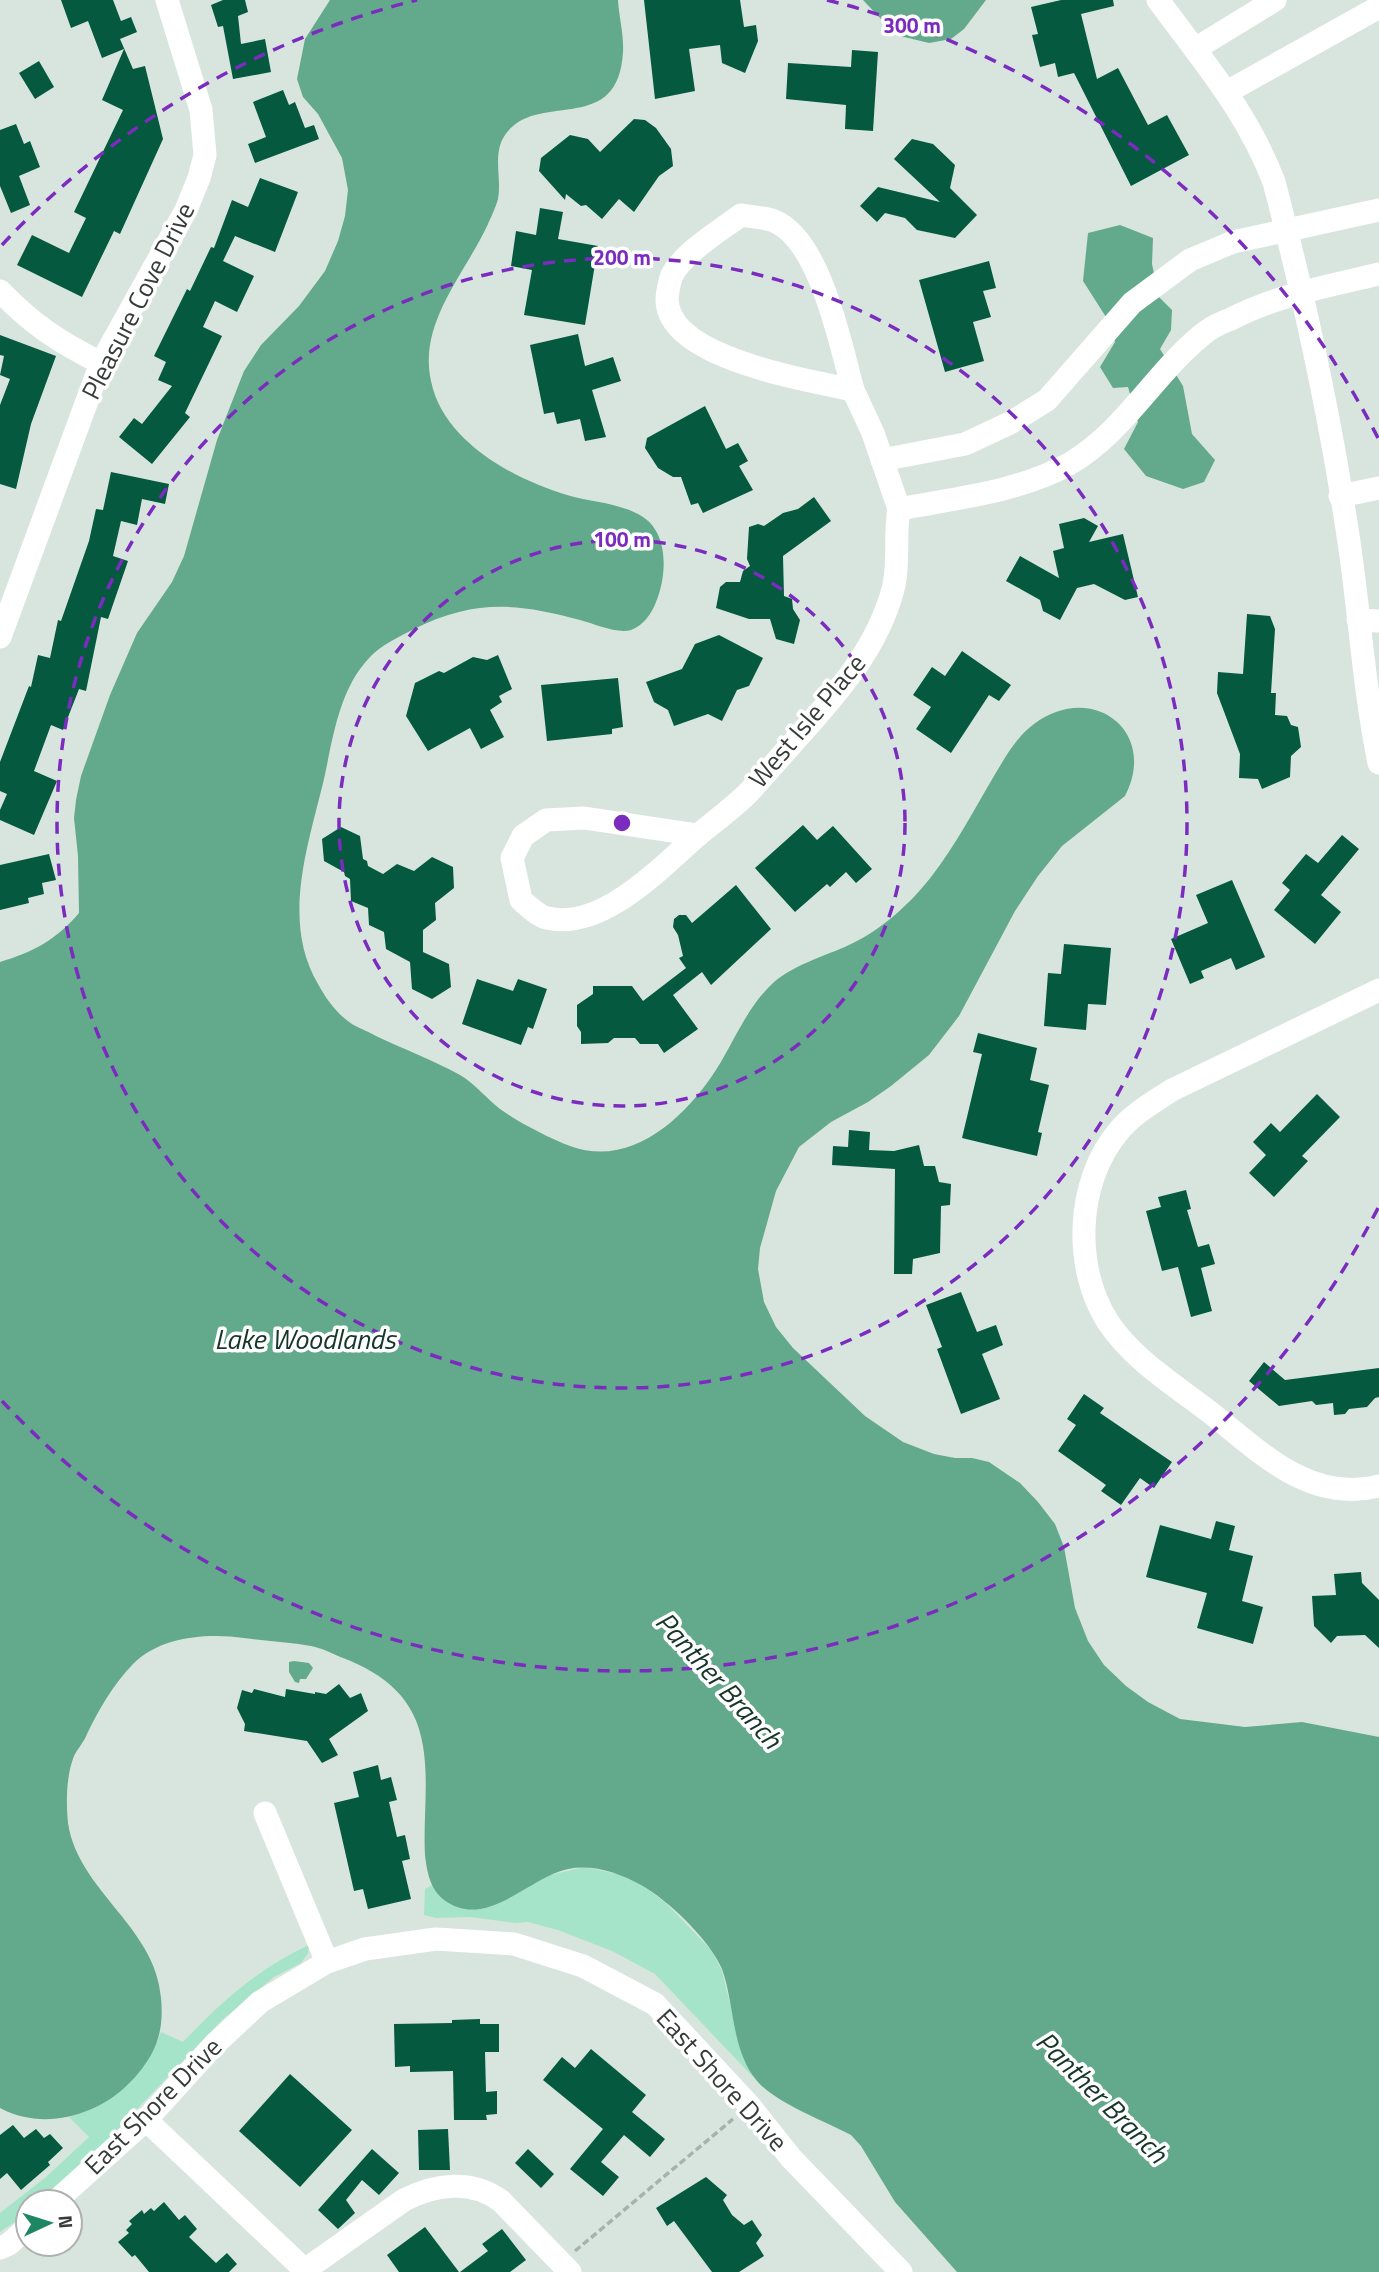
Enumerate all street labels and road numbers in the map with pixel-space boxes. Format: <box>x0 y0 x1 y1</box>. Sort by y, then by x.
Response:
street label: Pleasure Cove Drive <box>71 195 204 406</box>
street label: West Isle Place <box>739 645 874 796</box>
street label: East Shore Drive <box>647 2000 797 2160</box>
street label: East Shore Drive <box>75 2028 230 2183</box>

